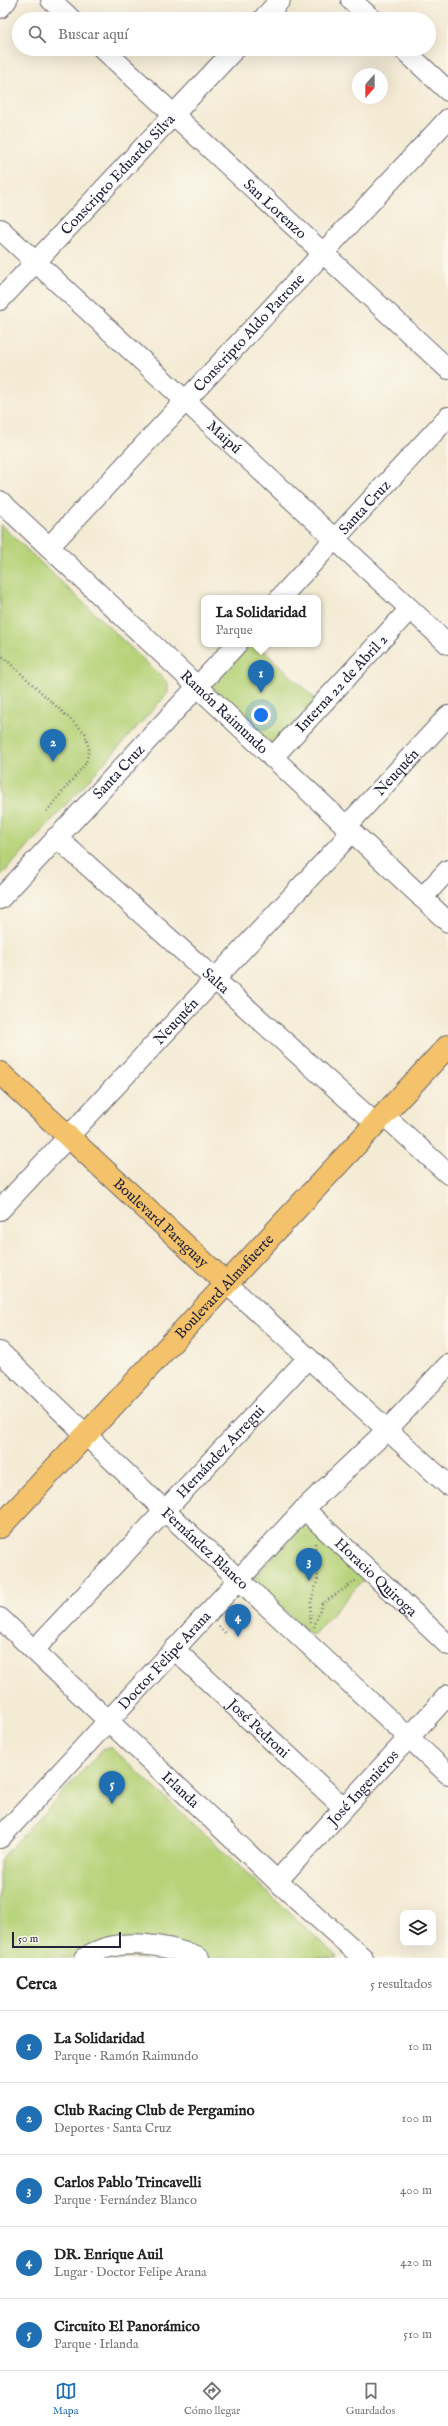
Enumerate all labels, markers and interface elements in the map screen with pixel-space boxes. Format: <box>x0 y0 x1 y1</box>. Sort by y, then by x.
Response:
search box <box>12 12 436 56</box>
icon: search <box>26 23 48 45</box>
text: Buscar aquí <box>58 25 128 44</box>
north arrow <box>352 68 388 104</box>
street label: Conscripto Eduardo Silva <box>56 110 179 239</box>
street label: San Lorenzo <box>240 175 311 243</box>
street label: Conscripto Aldo Patrone <box>189 269 309 396</box>
street label: Maipú <box>203 416 246 458</box>
street label: Santa Cruz <box>334 476 394 538</box>
popup <box>201 595 321 647</box>
text: La Solidaridad <box>216 603 306 622</box>
text: Parque <box>216 622 253 639</box>
street label: Interna 22 de Abril 2 <box>291 630 392 736</box>
pin: 1 <box>248 660 274 693</box>
street label: Ramón Raimundo <box>176 666 272 758</box>
your location <box>251 705 271 725</box>
pin: 2 <box>40 729 66 762</box>
street label: Santa Cruz <box>88 740 149 803</box>
street label: Neuquén <box>370 745 423 800</box>
street label: Salta <box>199 963 234 998</box>
street label: Neuquén <box>149 994 202 1049</box>
street label: Boulevard Paraguay <box>110 1174 213 1272</box>
street label: Boulevard Almafuerte <box>171 1230 278 1343</box>
street label: Hernández Arregui <box>172 1401 268 1502</box>
street label: Fernández Blanco <box>158 1503 253 1594</box>
street label: Horacio Quiroga <box>331 1533 422 1621</box>
pin: 3 <box>296 1548 322 1581</box>
pin: 4 <box>225 1604 251 1637</box>
street label: Doctor Felipe Arana <box>114 1606 215 1714</box>
street label: José Pedroni <box>222 1693 294 1762</box>
street label: José Ingenieros <box>322 1746 403 1831</box>
street label: Irlanda <box>158 1767 204 1812</box>
pin: 5 <box>99 1771 125 1804</box>
map controls <box>400 1910 436 1946</box>
button: layers <box>400 1910 436 1946</box>
scale bar <box>12 1930 121 1949</box>
text: 50 m <box>18 1932 38 1946</box>
text: Cerca <box>16 1974 57 1995</box>
text: 5 resultados <box>370 1976 432 1993</box>
text: La Solidaridad <box>54 2029 145 2048</box>
text: 1 <box>27 2038 31 2055</box>
text: 10 m <box>408 2038 432 2055</box>
text: Parque · Ramón Raimundo <box>54 2048 198 2065</box>
text: Club Racing Club de Pergamino <box>54 2101 255 2120</box>
text: 2 <box>26 2110 32 2127</box>
text: 100 m <box>402 2110 432 2127</box>
text: Deportes · Santa Cruz <box>54 2120 172 2137</box>
text: Carlos Pablo Trincavelli <box>54 2173 202 2192</box>
text: 3 <box>27 2182 31 2199</box>
text: 400 m <box>400 2182 432 2199</box>
text: Parque · Fernández Blanco <box>54 2192 197 2209</box>
text: DR. Enrique Auil <box>54 2245 163 2264</box>
text: 4 <box>26 2254 32 2271</box>
text: 420 m <box>400 2254 432 2271</box>
text: Lugar · Doctor Felipe Arana <box>54 2264 207 2281</box>
text: Circuito El Panorámico <box>54 2317 200 2336</box>
text: 5 <box>27 2326 31 2343</box>
text: 510 m <box>403 2326 432 2343</box>
text: Parque · Irlanda <box>54 2336 139 2353</box>
tab: Mapa <box>53 2380 79 2418</box>
tab: Cómo llegar <box>184 2380 240 2418</box>
tab: Guardados <box>346 2380 395 2418</box>

